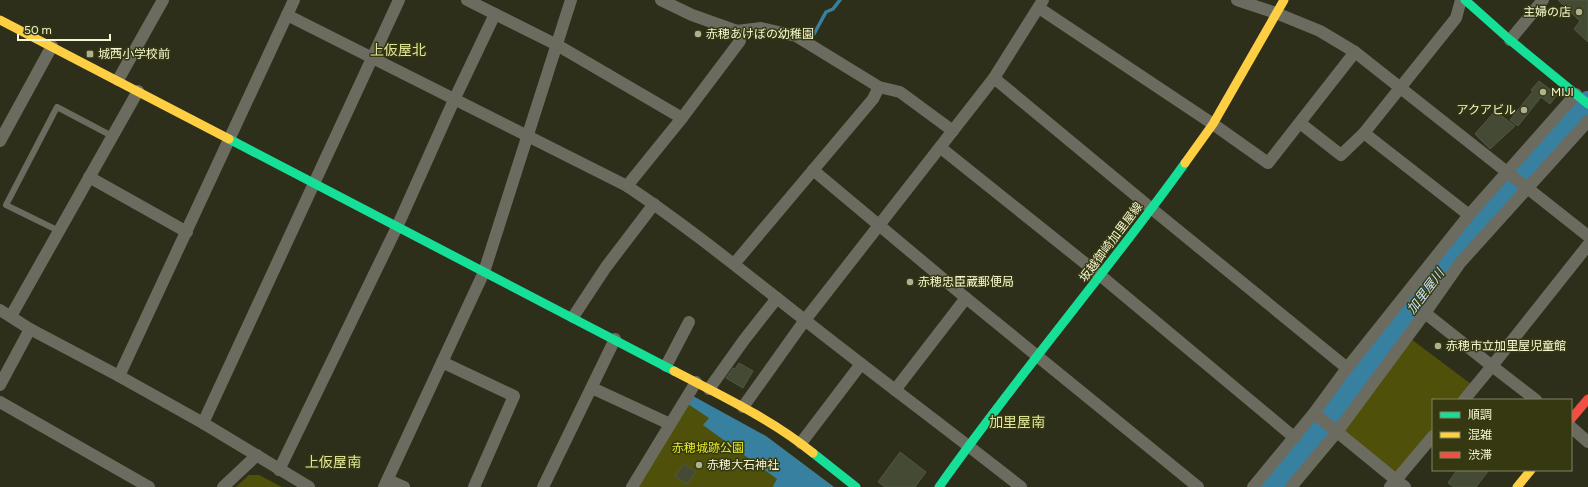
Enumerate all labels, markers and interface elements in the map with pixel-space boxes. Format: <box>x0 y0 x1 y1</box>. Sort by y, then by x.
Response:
place label: 主婦の店 <box>1523 5 1571 19</box>
marker: 主婦の店 <box>1574 7 1584 17</box>
scale bar <box>18 16 110 42</box>
text: 50 m <box>24 23 52 37</box>
place label: 赤穂あけぼの幼稚園 <box>706 27 814 41</box>
marker: 赤穂あけぼの幼稚園 <box>693 29 703 39</box>
district label: 上仮屋北 <box>370 42 426 59</box>
place label: 城西小学校前 <box>98 47 170 61</box>
marker: 城西小学校前 <box>85 49 95 59</box>
place label: MIJI <box>1551 85 1574 99</box>
marker: MIJI <box>1538 87 1548 97</box>
place label: アクアビル <box>1457 103 1516 117</box>
marker: アクアビル <box>1519 105 1529 115</box>
street label: 坂越御崎加里屋線 <box>1077 199 1145 285</box>
water label: 加里屋川 <box>1404 264 1448 317</box>
place label: 赤穂忠臣蔵郵便局 <box>918 275 1014 289</box>
marker: 赤穂忠臣蔵郵便局 <box>905 277 915 287</box>
place label: 赤穂市立加里屋児童館 <box>1446 339 1566 353</box>
marker: 赤穂市立加里屋児童館 <box>1433 341 1443 351</box>
legend <box>1432 399 1572 471</box>
text: 順調 <box>1468 408 1492 422</box>
district label: 加里屋南 <box>989 414 1045 431</box>
text: 混雑 <box>1468 428 1492 442</box>
park label: 赤穂城跡公園 <box>672 441 744 455</box>
text: 渋滞 <box>1468 448 1492 462</box>
district label: 上仮屋南 <box>305 454 361 471</box>
place label: 赤穂大石神社 <box>707 458 779 472</box>
marker: 赤穂大石神社 <box>694 460 704 470</box>

